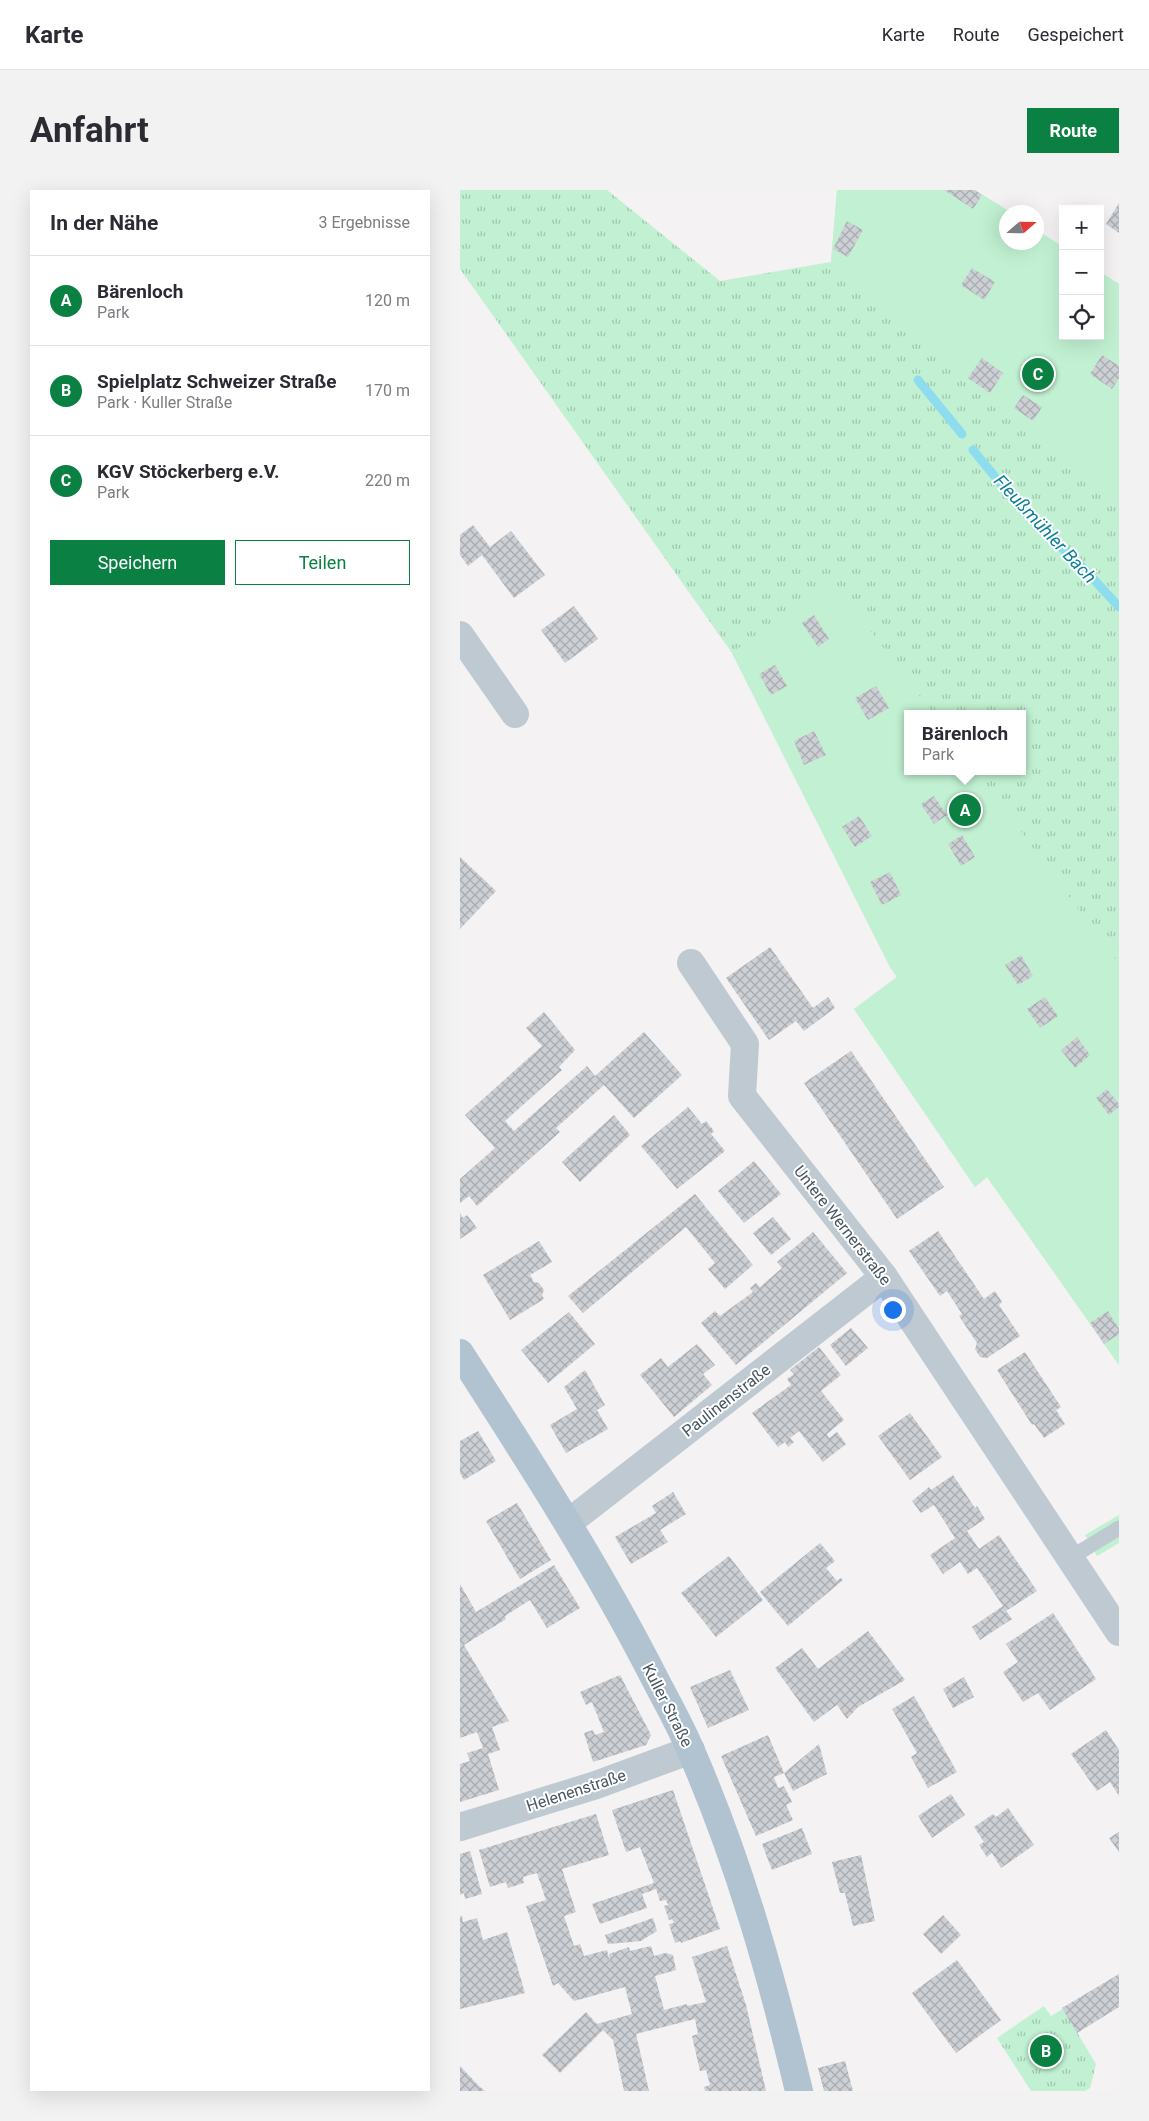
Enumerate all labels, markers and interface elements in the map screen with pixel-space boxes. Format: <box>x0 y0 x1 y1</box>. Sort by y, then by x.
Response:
text: Karte <box>25 21 84 49</box>
text: Karte <box>882 24 925 45</box>
text: Route <box>953 24 1000 45</box>
text: Gespeichert <box>1028 24 1124 45</box>
button: Route <box>1027 108 1119 153</box>
text: Anfahrt <box>30 110 149 151</box>
north arrow <box>999 205 1044 250</box>
map controls <box>1059 205 1104 340</box>
button: + <box>1059 205 1104 250</box>
text: In der Nähe <box>50 211 158 235</box>
text: 3 Ergebnisse <box>318 213 410 232</box>
button: − <box>1059 250 1104 295</box>
text: Bärenloch <box>97 280 183 303</box>
text: A <box>61 291 71 310</box>
text: 120 m <box>365 291 410 310</box>
button: locate <box>1059 295 1104 340</box>
text: Park <box>97 303 129 322</box>
pin: C <box>1022 355 1054 393</box>
text: Spielplatz Schweizer Straße <box>97 370 337 393</box>
text: B <box>61 381 71 400</box>
text: 170 m <box>365 381 410 400</box>
text: Park · Kuller Straße <box>97 393 232 412</box>
text: KGV Stöckerberg e.V. <box>97 460 280 483</box>
water label: Fleußmühler Bach <box>990 470 1101 587</box>
text: C <box>61 471 71 490</box>
text: 220 m <box>365 471 410 490</box>
text: Park <box>97 483 129 502</box>
button: Speichern <box>50 540 225 585</box>
button: Teilen <box>235 540 410 585</box>
popup <box>904 710 1026 775</box>
text: Bärenloch <box>922 722 1008 745</box>
text: Park <box>922 745 954 764</box>
pin: A <box>949 791 981 829</box>
street label: Untere Wernerstraße <box>790 1162 895 1289</box>
your location <box>880 1297 906 1323</box>
street label: Paulinenstraße <box>678 1360 774 1441</box>
street label: Kuller Straße <box>638 1660 697 1750</box>
street label: Helenenstraße <box>524 1765 628 1816</box>
pin: B <box>1030 2032 1062 2070</box>

